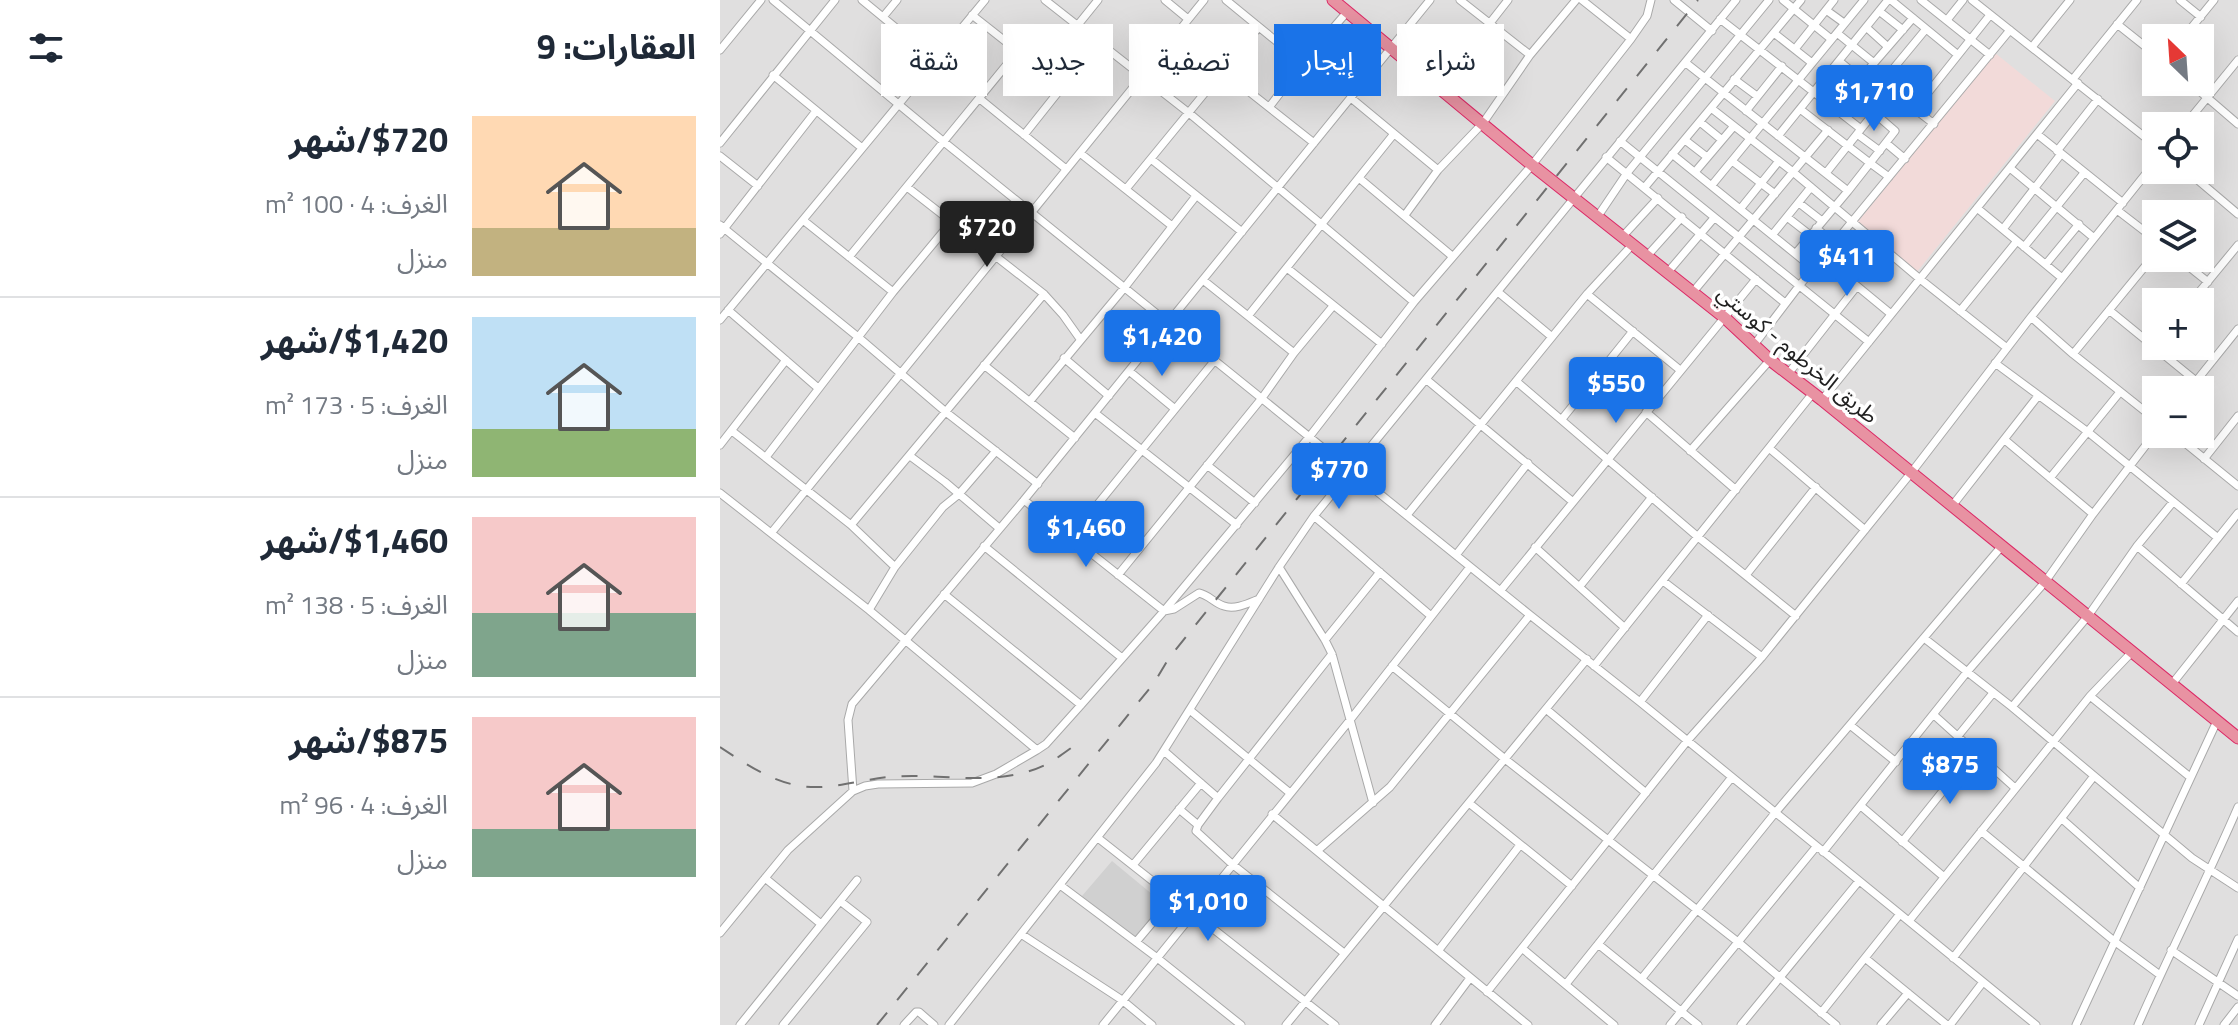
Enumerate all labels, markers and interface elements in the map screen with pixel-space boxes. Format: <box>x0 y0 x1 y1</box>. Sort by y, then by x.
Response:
text: العقارات: 9 <box>537 20 696 72</box>
chip: شقة <box>881 24 987 96</box>
chip: جديد <box>1003 24 1113 96</box>
chip: تصفية <box>1129 24 1258 96</box>
chip: إيجار <box>1274 24 1381 96</box>
chip: شراء <box>1397 24 1504 96</box>
north arrow <box>2142 24 2214 96</box>
map controls <box>2142 24 2214 448</box>
icon: filters <box>24 26 68 70</box>
pin: $1,710 <box>1809 65 1939 133</box>
text: $1,710 <box>1834 71 1914 110</box>
button: locate <box>2142 112 2214 184</box>
text: $720/شهر <box>289 113 448 165</box>
icon: home <box>536 148 632 244</box>
text: الغرف: 4 · 100 m² <box>265 184 448 223</box>
button: layers <box>2142 200 2214 272</box>
pin: $720 <box>940 201 1034 269</box>
text: $720 <box>958 207 1016 246</box>
pin: $411 <box>1800 230 1894 298</box>
text: $411 <box>1818 236 1876 275</box>
text: منزل <box>397 239 448 278</box>
street label: طريق الخرطوم - كوستي <box>1710 276 1886 432</box>
button: + <box>2142 288 2214 360</box>
pin: $1,420 <box>1097 310 1227 378</box>
text: $1,420/شهر <box>261 314 448 366</box>
text: $1,420 <box>1122 316 1202 355</box>
icon: home <box>536 349 632 445</box>
pin: $550 <box>1569 357 1663 425</box>
text: $550 <box>1587 363 1645 402</box>
button: − <box>2142 376 2214 448</box>
text: الغرف: 5 · 173 m² <box>265 385 448 424</box>
text: منزل <box>397 440 448 479</box>
pin: $770 <box>1292 443 1386 511</box>
text: $770 <box>1310 449 1368 488</box>
pin: $1,460 <box>1021 501 1151 569</box>
text: $1,460 <box>1046 507 1126 546</box>
text: $1,460/شهر <box>261 514 448 566</box>
icon: home <box>536 549 632 645</box>
text: الغرف: 5 · 138 m² <box>265 585 448 624</box>
text: منزل <box>397 640 448 679</box>
text: $875/شهر <box>289 714 448 766</box>
pin: $875 <box>1903 738 1997 806</box>
text: $875 <box>1921 744 1979 783</box>
icon: home <box>536 749 632 845</box>
text: الغرف: 4 · 96 m² <box>280 785 448 824</box>
text: منزل <box>397 840 448 879</box>
pin: $1,010 <box>1143 875 1273 943</box>
text: $1,010 <box>1168 881 1248 920</box>

